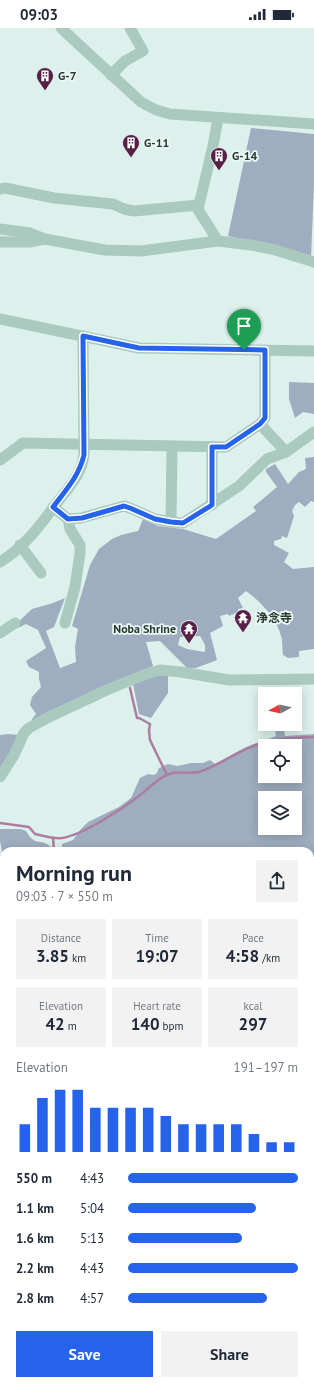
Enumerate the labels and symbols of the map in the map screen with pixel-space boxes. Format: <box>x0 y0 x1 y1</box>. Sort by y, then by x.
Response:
building icon: G-7 <box>35 66 55 91</box>
place label: G-7 <box>58 68 77 83</box>
building icon: G-11 <box>121 133 141 158</box>
place label: G-11 <box>144 135 169 150</box>
building icon: G-14 <box>209 146 229 171</box>
place label: G-14 <box>232 148 257 163</box>
pin <box>227 309 261 350</box>
temple icon: 浄念寺 <box>233 608 253 633</box>
place label: 浄念寺 <box>256 610 292 625</box>
temple icon: Noba Shrine <box>179 619 199 644</box>
place label: Noba Shrine <box>113 621 176 636</box>
north arrow <box>258 687 302 731</box>

